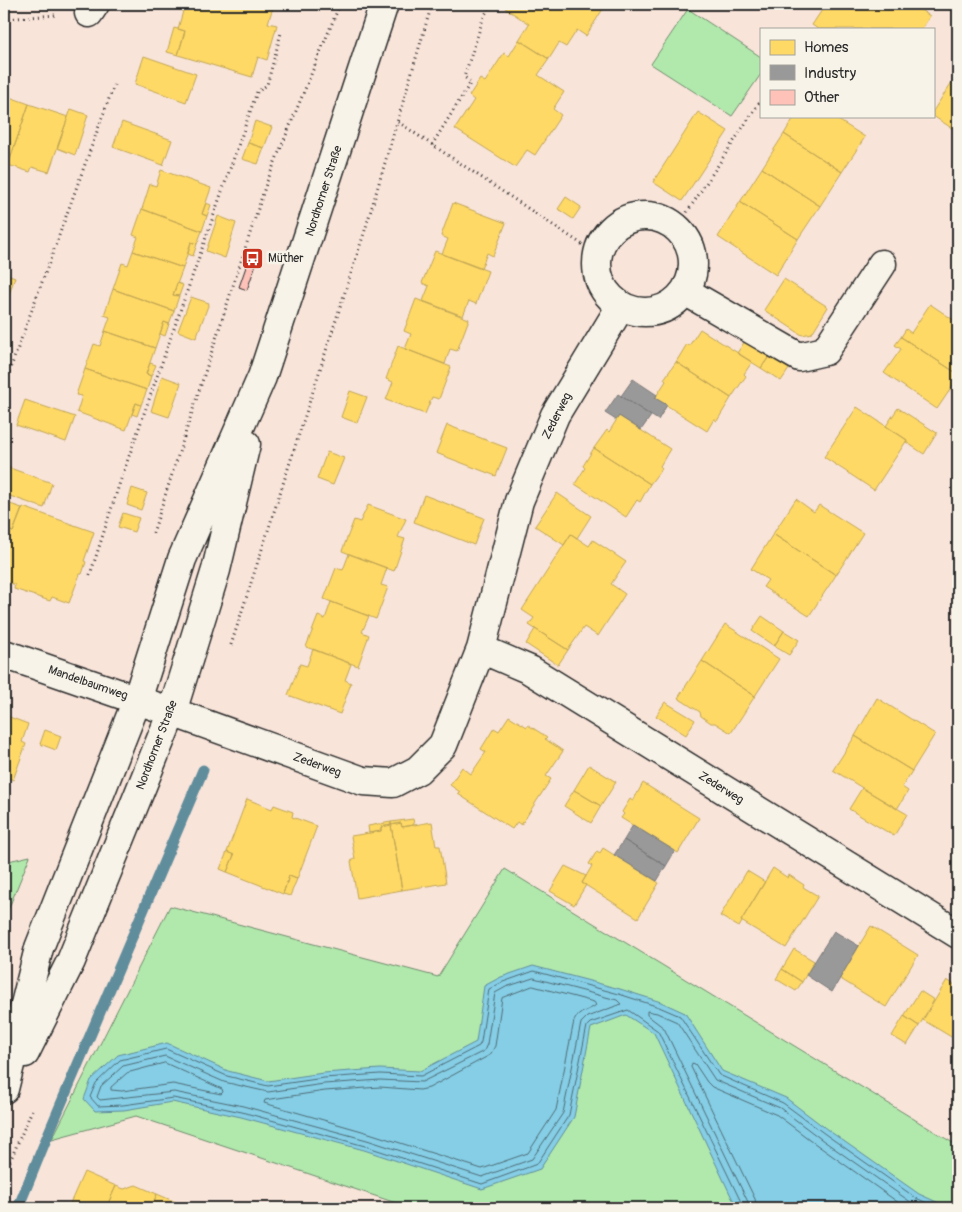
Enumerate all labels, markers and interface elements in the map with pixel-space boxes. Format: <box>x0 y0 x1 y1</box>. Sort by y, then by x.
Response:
legend <box>760 28 934 118</box>
text: Homes <box>804 38 849 57</box>
text: Industry <box>804 64 857 83</box>
text: Other <box>804 88 840 107</box>
street label: Nordhorner Straße <box>302 144 346 238</box>
bus stop icon: Müther <box>240 246 264 270</box>
place label: Müther <box>268 251 304 266</box>
street label: Zederweg <box>539 390 575 442</box>
street label: Mandelbaumweg <box>46 662 130 704</box>
street label: Nordhorner Straße <box>133 698 181 792</box>
street label: Zederweg <box>291 749 343 781</box>
street label: Zederweg <box>696 768 746 808</box>

